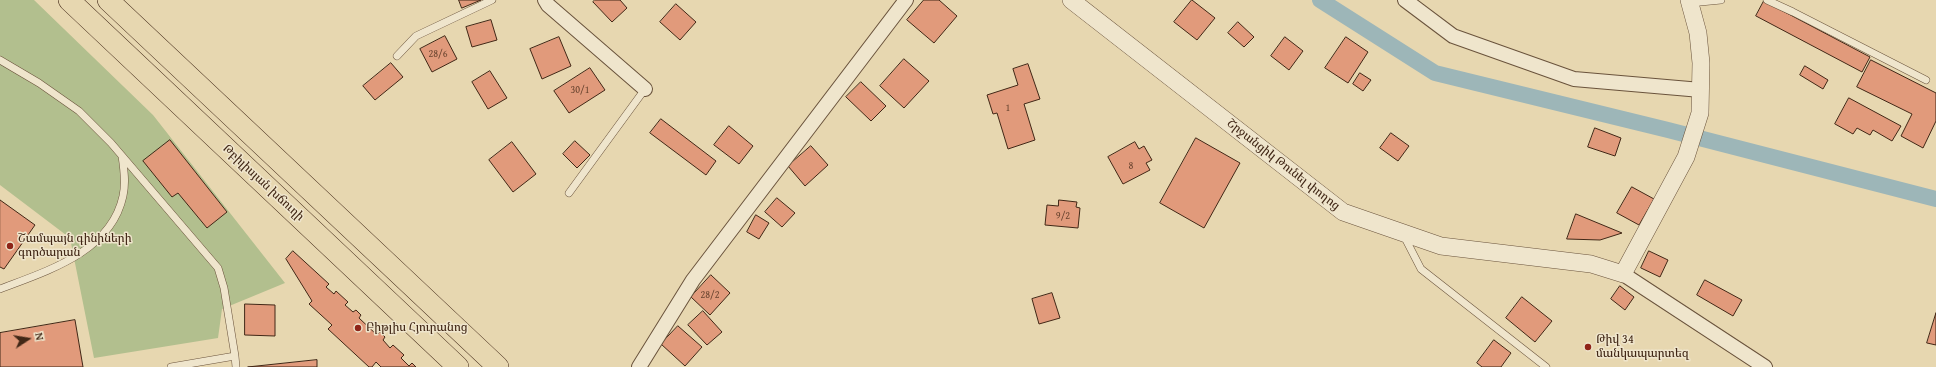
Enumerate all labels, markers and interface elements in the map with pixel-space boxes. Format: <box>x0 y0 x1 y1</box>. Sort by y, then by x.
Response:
house number: 28/6 <box>428 48 448 60</box>
house number: 30/1 <box>570 84 590 96</box>
house number: 1 <box>1006 102 1010 114</box>
street label: Շրջանցիկ Թունել փողոց <box>1224 116 1342 214</box>
street label: Թբիլիսյան խճուղի <box>219 142 307 224</box>
house number: 8 <box>1129 160 1133 172</box>
house number: 9/2 <box>1056 210 1070 222</box>
place label: Շամպայն գինիների գործարան <box>18 232 131 260</box>
marker: Շամպայն գինիների գործարան <box>5 241 15 251</box>
house number: 28/2 <box>700 289 720 301</box>
north arrow <box>8 319 48 359</box>
place label: Բիթլիս Հյուրանոց <box>366 321 468 335</box>
marker: Բիթլիս Հյուրանոց <box>353 323 363 333</box>
text: N <box>31 331 48 342</box>
place label: Թիվ 34 մանկապարտեզ <box>1596 333 1689 361</box>
marker: Թիվ 34 մանկապարտեզ <box>1583 342 1593 352</box>

